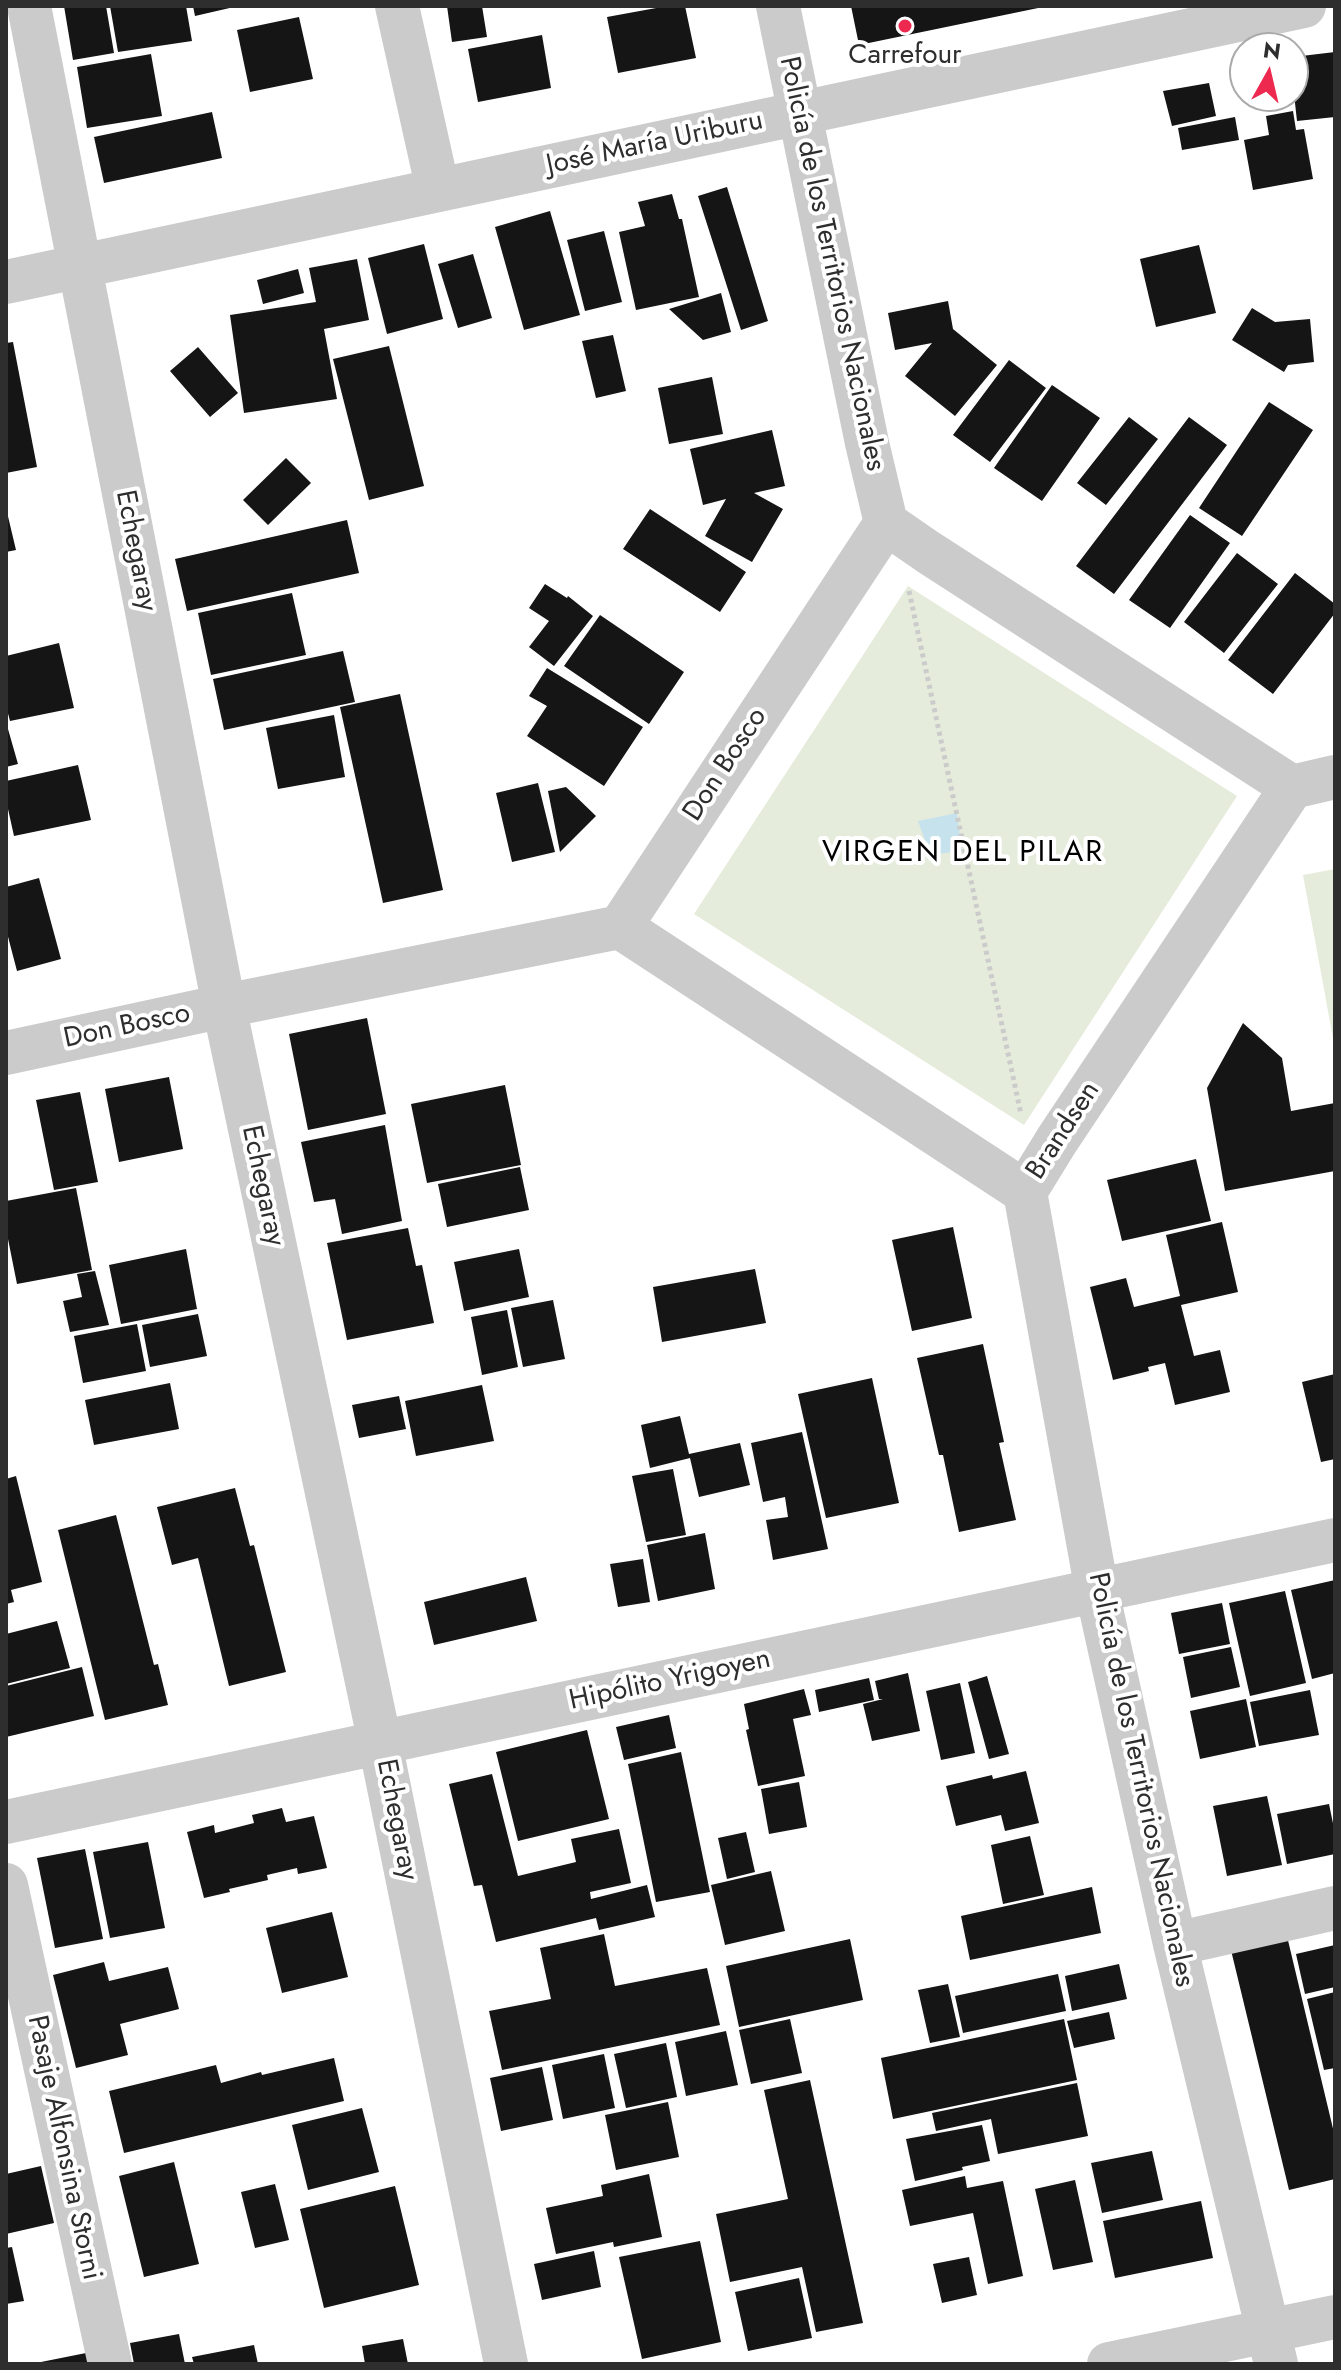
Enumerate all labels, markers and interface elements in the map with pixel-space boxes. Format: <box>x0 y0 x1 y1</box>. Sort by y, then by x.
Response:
marker: Carrefour <box>896 17 914 35</box>
north arrow <box>1229 32 1309 112</box>
text: N <box>1261 33 1283 67</box>
place label: Carrefour <box>848 39 962 73</box>
street label: Policía de los Territorios Nacionales <box>771 54 891 474</box>
street label: José María Uriburu <box>544 105 766 183</box>
street label: Echegaray <box>107 488 163 614</box>
street label: Don Bosco <box>677 702 775 828</box>
district label: VIRGEN DEL PILAR <box>822 836 1104 872</box>
street label: Don Bosco <box>61 997 193 1057</box>
street label: Brandsen <box>1020 1076 1108 1186</box>
street label: Echegaray <box>233 1123 291 1249</box>
street label: Policía de los Territorios Nacionales <box>1080 1570 1200 1990</box>
street label: Hipólito Yrigoyen <box>566 1643 774 1719</box>
street label: Echegaray <box>368 1757 424 1883</box>
street label: Pasaje Alfonsina Storni <box>19 2013 107 2283</box>

